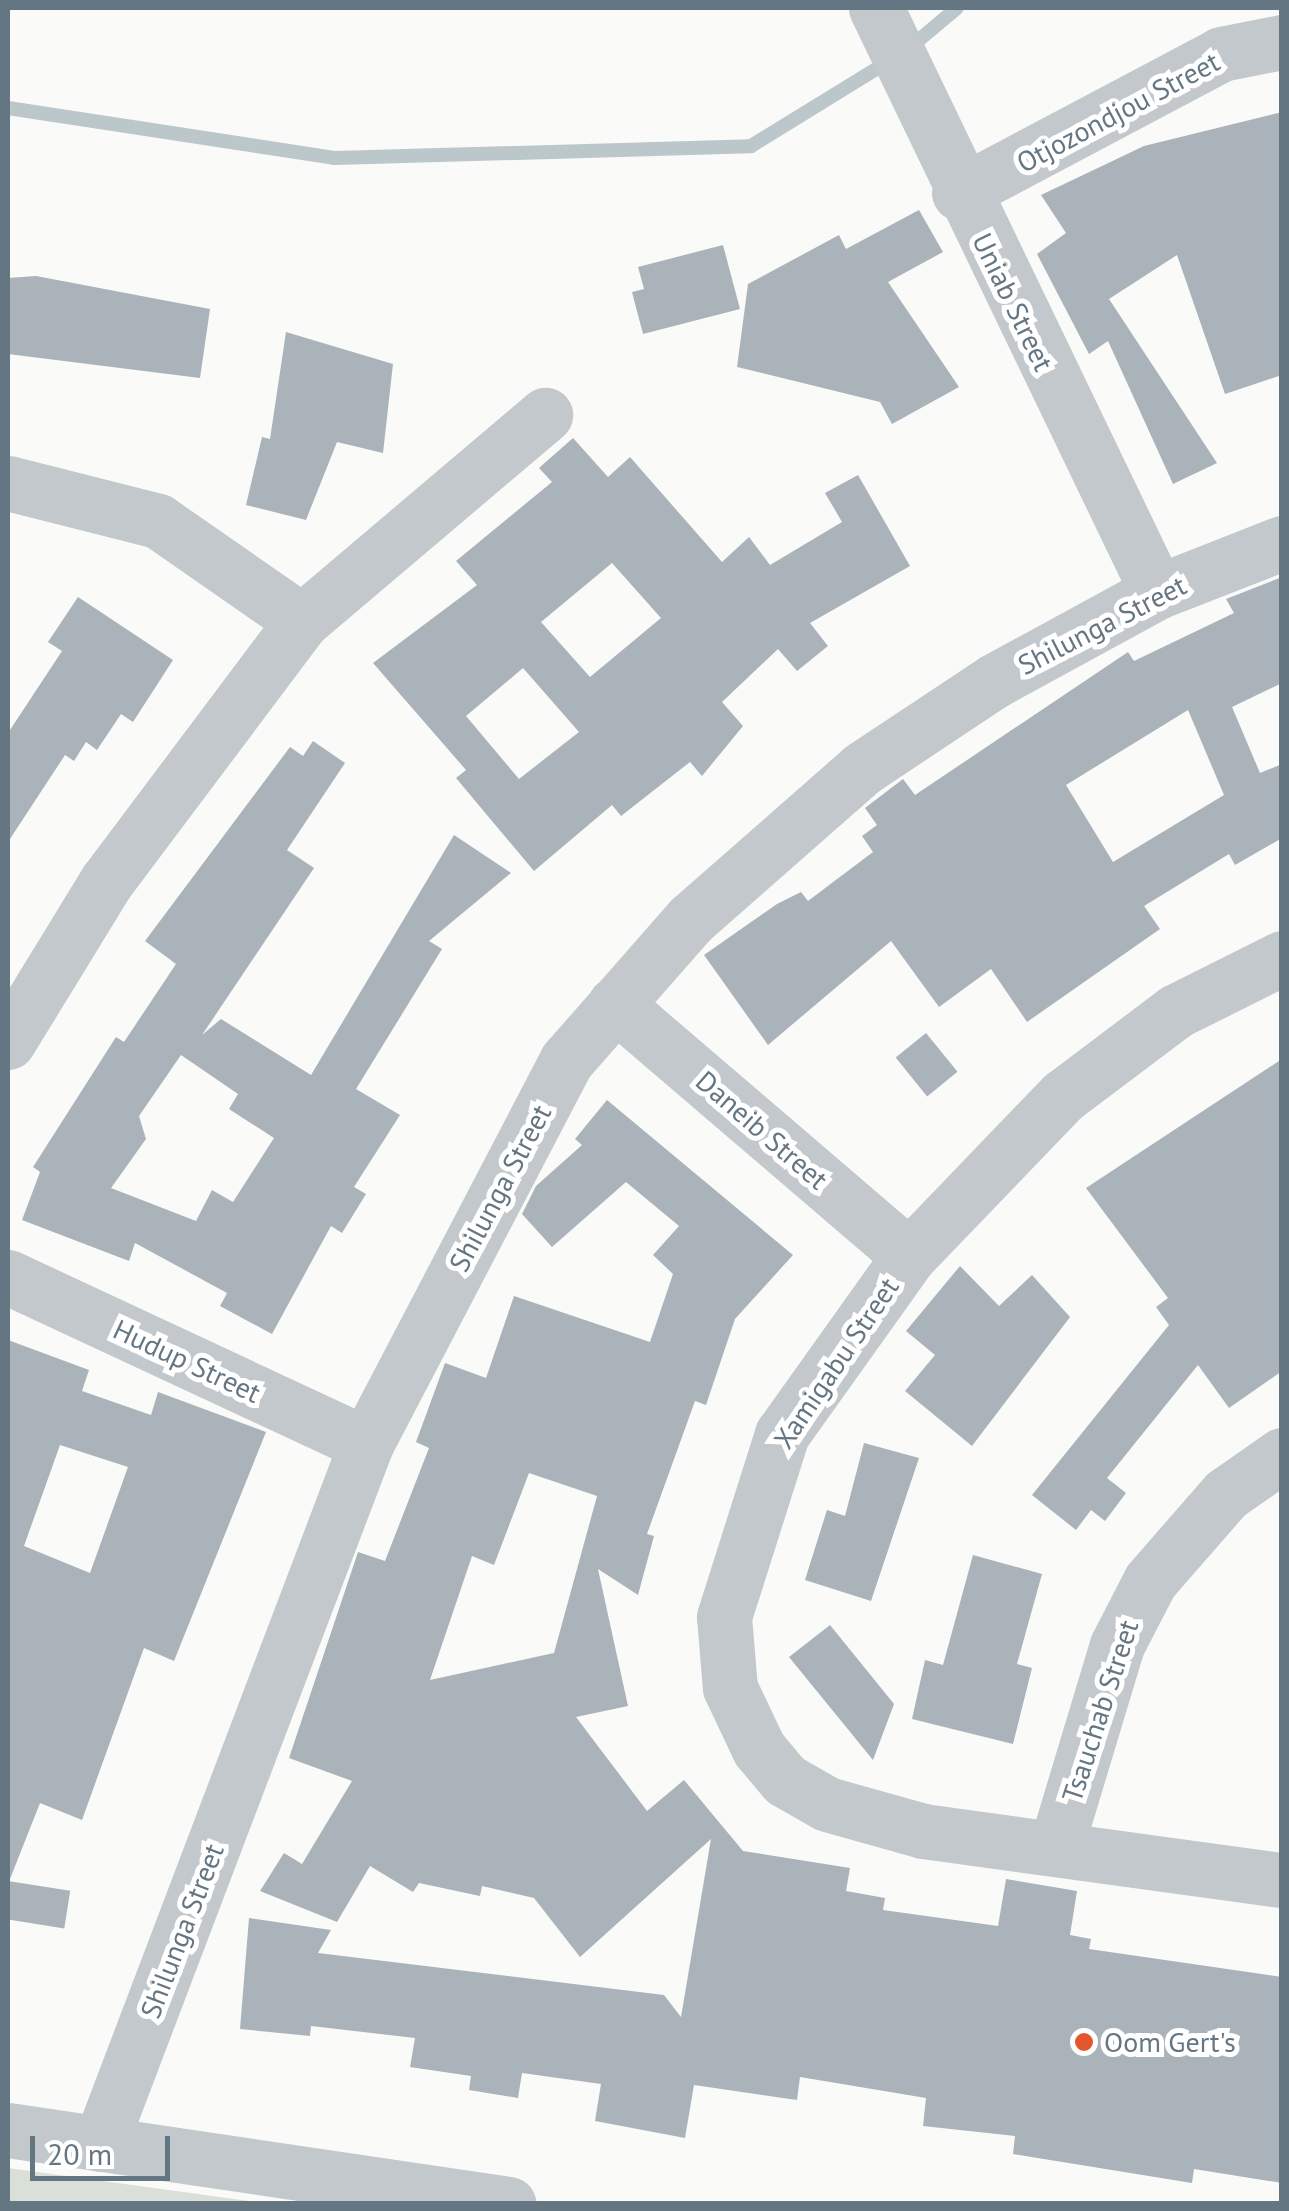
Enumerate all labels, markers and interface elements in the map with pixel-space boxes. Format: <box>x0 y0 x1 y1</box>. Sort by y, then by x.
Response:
street label: Otjozondjou Street <box>1011 44 1225 180</box>
street label: Uniab Street <box>965 228 1061 376</box>
street label: Shilunga Street <box>1012 568 1192 682</box>
street label: Daneib Street <box>689 1064 835 1196</box>
street label: Shilunga Street <box>442 1099 558 1277</box>
street label: Xamigabu Street <box>766 1271 906 1455</box>
street label: Hudup Street <box>108 1312 266 1410</box>
street label: Tsauchab Street <box>1055 1616 1145 1806</box>
street label: Shilunga Street <box>133 1839 231 2023</box>
place label: Oom Gert's <box>1104 2025 1236 2059</box>
marker: Oom Gert's <box>1073 2031 1095 2053</box>
scale bar <box>35 2116 175 2178</box>
text: 20 m <box>47 2134 112 2173</box>

